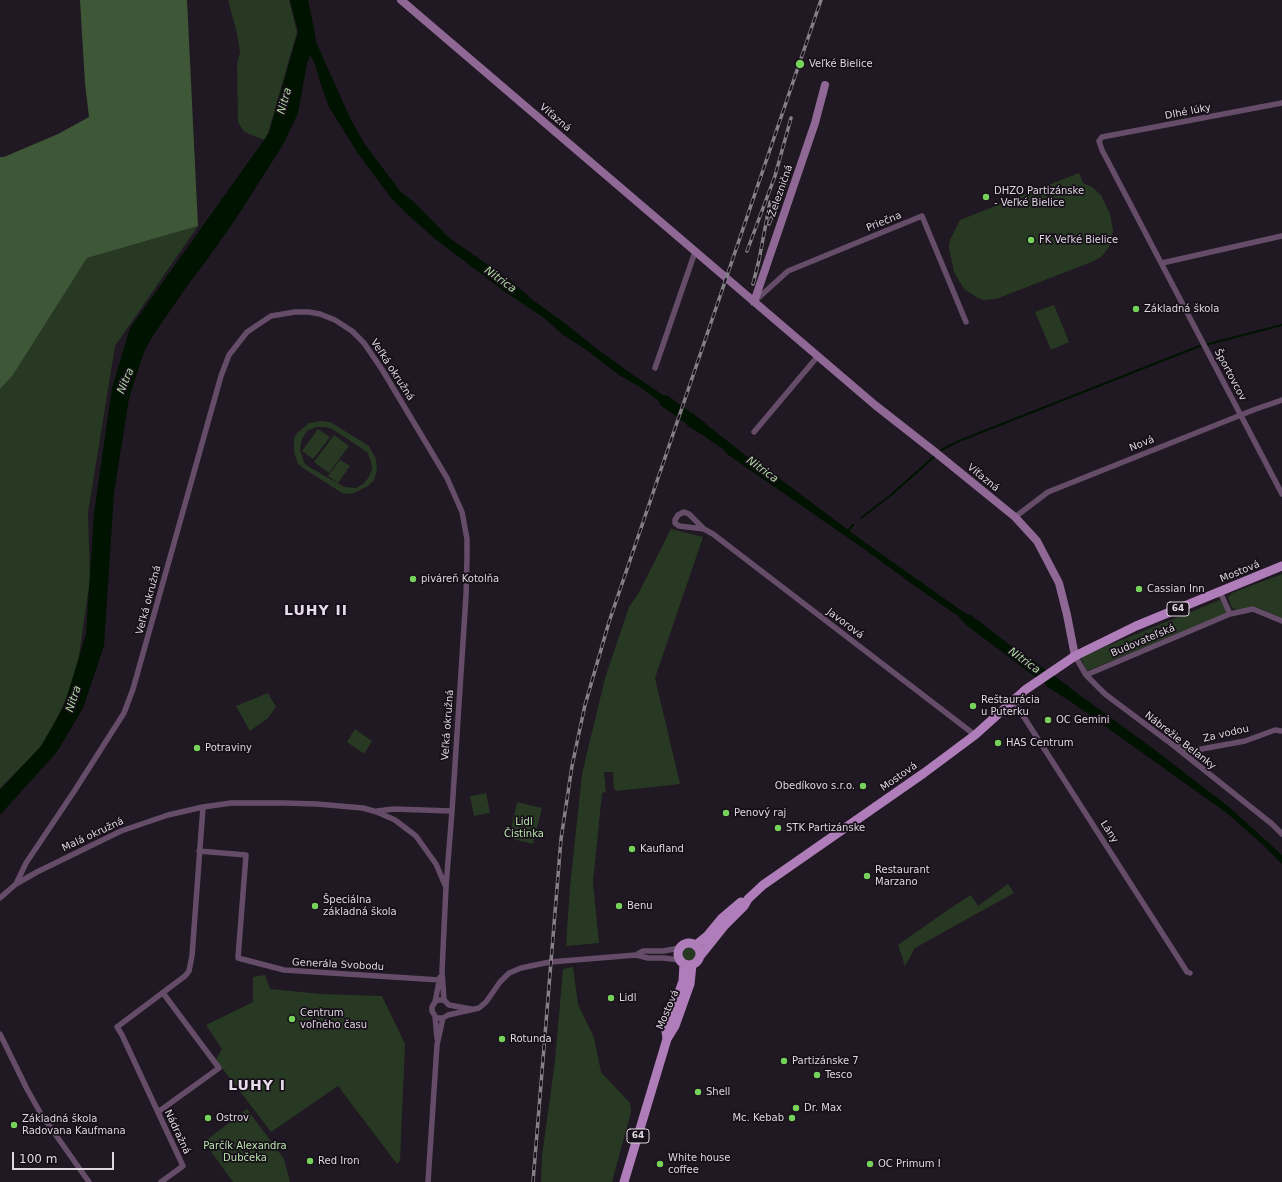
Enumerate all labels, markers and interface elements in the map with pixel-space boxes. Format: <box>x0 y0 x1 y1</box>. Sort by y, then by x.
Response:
marker: Veľké Bielice <box>794 58 806 70</box>
place label: Veľké Bielice <box>809 58 873 70</box>
water label: Nitra <box>275 86 295 116</box>
street label: Víťazná <box>537 101 573 135</box>
street label: Dlhé lúky <box>1164 102 1212 122</box>
street label: Železničná <box>766 163 796 219</box>
place label: DHZO Partizánske - Veľké Bielice <box>994 185 1084 208</box>
marker: DHZO Partizánske - Veľké Bielice <box>981 192 991 202</box>
street label: Priečna <box>865 210 903 234</box>
place label: FK Veľké Bielice <box>1039 234 1118 246</box>
marker: FK Veľké Bielice <box>1026 235 1036 245</box>
water label: Nitrica <box>482 264 518 296</box>
place label: Základná škola <box>1144 303 1219 315</box>
marker: Základná škola <box>1131 304 1141 314</box>
street label: Veľká okružná <box>368 337 416 403</box>
street label: Športovcov <box>1211 347 1249 403</box>
water label: Nitra <box>115 366 137 396</box>
street label: Nová <box>1128 434 1156 454</box>
water label: Nitrica <box>744 454 780 486</box>
street label: Víťazná <box>965 462 1001 494</box>
street label: Mostová <box>1218 559 1262 585</box>
street label: Veľká okružná <box>134 564 164 636</box>
place label: piváreň Kotolňa <box>421 573 499 585</box>
marker: piváreň Kotolňa <box>408 574 418 584</box>
place label: Cassian Inn <box>1147 583 1205 595</box>
marker: Cassian Inn <box>1134 584 1144 594</box>
road number: 64 <box>1167 602 1189 616</box>
district label: LUHY II <box>284 603 348 619</box>
street label: Javorová <box>824 606 866 642</box>
street label: Budovateľská <box>1109 622 1177 660</box>
water label: Nitrica <box>1006 645 1042 677</box>
water label: Nitra <box>64 684 84 714</box>
street label: Veľká okružná <box>440 689 456 761</box>
place label: Reštaurácia u Puterku <box>981 694 1040 718</box>
marker: Reštaurácia u Puterku <box>968 701 978 711</box>
street label: Nábrežie Belanky <box>1142 710 1218 772</box>
place label: OC Gemini <box>1056 714 1110 726</box>
marker: OC Gemini <box>1043 715 1053 725</box>
street label: Za vodou <box>1202 723 1250 745</box>
place label: HAS Centrum <box>1006 737 1073 749</box>
marker: HAS Centrum <box>993 738 1003 748</box>
place label: Potraviny <box>205 742 252 754</box>
marker: Potraviny <box>192 743 202 753</box>
street label: Mostová <box>878 760 920 794</box>
place label: Obedíkovo s.r.o. <box>775 780 855 792</box>
marker: Obedíkovo s.r.o. <box>858 781 868 791</box>
place label: Penový raj <box>734 807 786 819</box>
marker: Penový raj <box>721 808 731 818</box>
street label: Malá okružná <box>60 815 126 855</box>
park label: Lidl Čistinka <box>504 816 544 840</box>
street label: Lány <box>1097 819 1121 845</box>
place label: STK Partizánske <box>786 822 865 834</box>
marker: STK Partizánske <box>773 823 783 833</box>
place label: Kaufland <box>640 843 684 855</box>
marker: Kaufland <box>627 844 637 854</box>
place label: Restaurant Marzano <box>875 864 930 888</box>
marker: Restaurant Marzano <box>862 871 872 881</box>
place label: Špeciálna základná škola <box>323 894 397 918</box>
place label: Benu <box>627 900 653 912</box>
marker: Špeciálna základná škola <box>310 901 320 911</box>
marker: Benu <box>614 901 624 911</box>
street label: Generála Svobodu <box>292 957 384 973</box>
street label: Mostová <box>654 988 682 1032</box>
place label: Lidl <box>619 992 636 1004</box>
marker: Lidl <box>606 993 616 1003</box>
place label: Centrum voľného času <box>300 1007 367 1030</box>
marker: Centrum voľného času <box>287 1014 297 1024</box>
place label: Rotunda <box>510 1033 552 1045</box>
marker: Rotunda <box>497 1034 507 1044</box>
place label: Partizánske 7 <box>792 1055 859 1067</box>
marker: Partizánske 7 <box>779 1056 789 1066</box>
place label: Tesco <box>825 1069 852 1081</box>
marker: Tesco <box>812 1070 822 1080</box>
district label: LUHY I <box>228 1078 286 1094</box>
place label: Shell <box>706 1086 730 1098</box>
marker: Shell <box>693 1087 703 1097</box>
place label: Dr. Max <box>804 1102 842 1114</box>
marker: Dr. Max <box>791 1103 801 1113</box>
street label: Nádražná <box>161 1108 193 1156</box>
place label: Ostrov <box>216 1112 249 1124</box>
place label: Mc. Kebab <box>732 1112 784 1124</box>
place label: Základná škola Radovana Kaufmana <box>22 1113 126 1136</box>
marker: Ostrov <box>203 1113 213 1123</box>
marker: Mc. Kebab <box>787 1113 797 1123</box>
marker: Základná škola Radovana Kaufmana <box>9 1120 19 1130</box>
road number: 64 <box>627 1129 649 1143</box>
park label: Parčík Alexandra Dubčeka <box>203 1140 287 1164</box>
scale bar <box>14 1144 116 1170</box>
text: 100 m <box>19 1152 57 1166</box>
place label: White house coffee <box>668 1152 730 1176</box>
place label: Red Iron <box>318 1155 359 1167</box>
marker: Red Iron <box>305 1156 315 1166</box>
place label: OC Primum I <box>878 1158 941 1170</box>
marker: White house coffee <box>655 1159 665 1169</box>
marker: OC Primum I <box>865 1159 875 1169</box>

